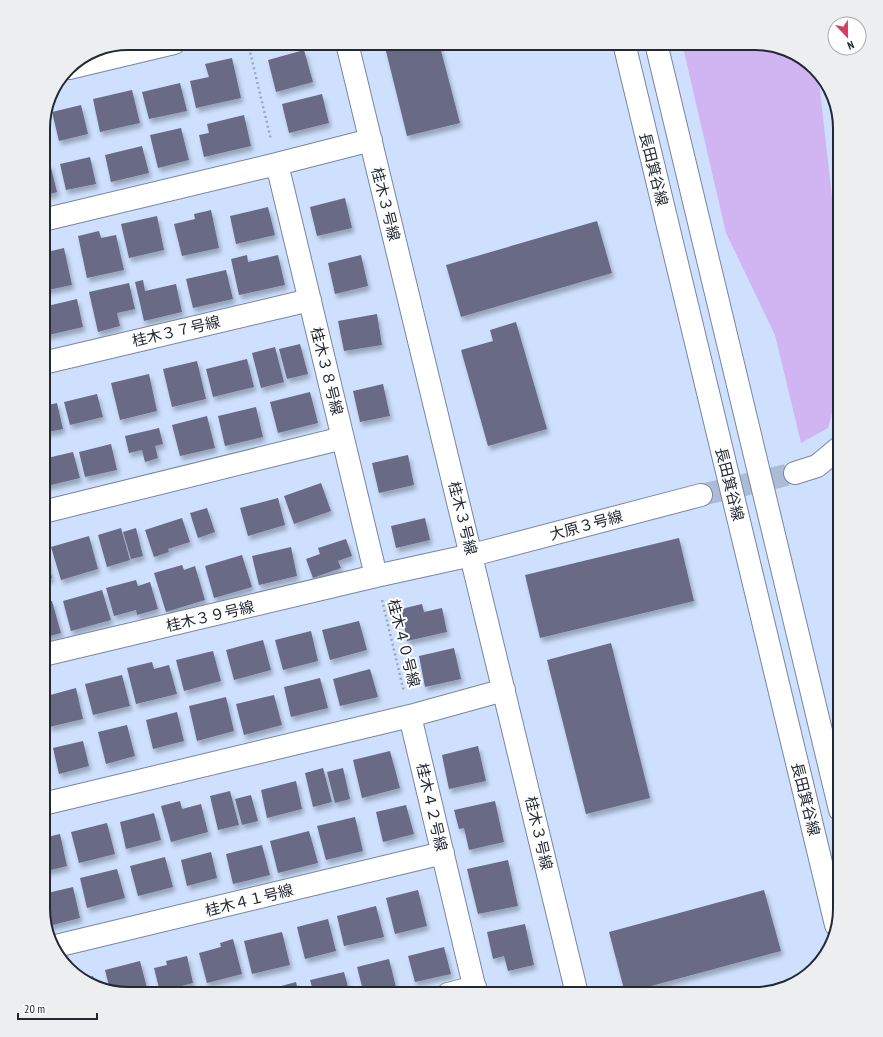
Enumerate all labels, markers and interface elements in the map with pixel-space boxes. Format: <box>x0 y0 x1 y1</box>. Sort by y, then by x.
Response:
north arrow <box>827 16 867 56</box>
text: N <box>845 38 856 53</box>
street label: 長田箕谷線 <box>636 130 672 208</box>
street label: 桂木３号線 <box>368 165 404 243</box>
street label: 桂木３７号線 <box>130 312 222 350</box>
street label: 桂木３８号線 <box>307 325 347 417</box>
street label: 長田箕谷線 <box>712 445 748 523</box>
street label: 桂木３号線 <box>445 479 481 557</box>
street label: 大原３号線 <box>547 506 625 544</box>
street label: 桂木３９号線 <box>164 597 256 635</box>
street label: 桂木４０号線 <box>384 597 424 689</box>
street label: 長田箕谷線 <box>788 760 824 838</box>
street label: 桂木４２号線 <box>413 761 451 853</box>
street label: 桂木３号線 <box>521 794 557 872</box>
street label: 桂木４１号線 <box>203 880 295 920</box>
scale bar <box>18 995 97 1021</box>
text: 20 m <box>24 1001 45 1016</box>

